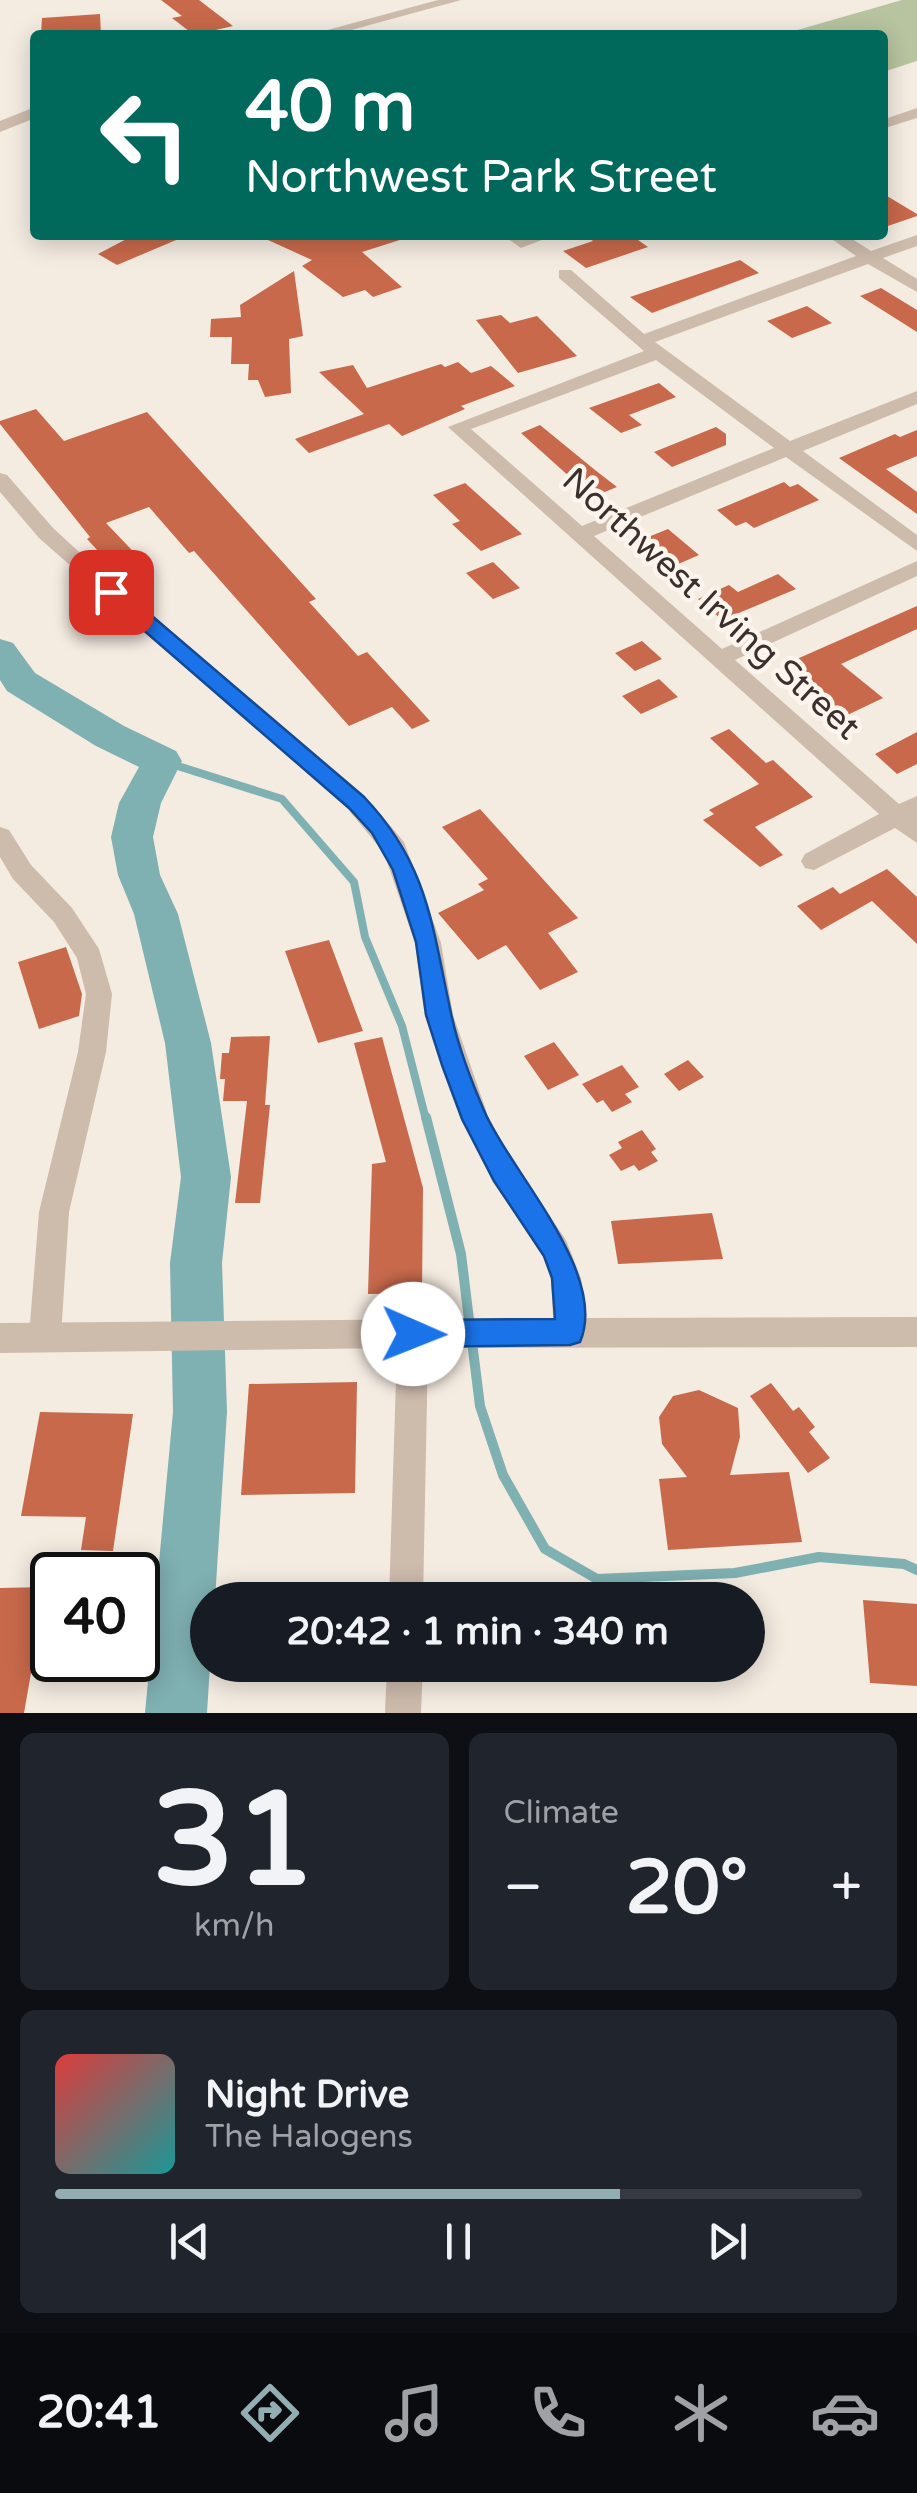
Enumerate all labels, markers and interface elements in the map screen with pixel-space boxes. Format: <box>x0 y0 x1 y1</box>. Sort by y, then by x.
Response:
text: 40 m <box>245 66 415 150</box>
icon: left <box>80 70 210 200</box>
text: Northwest Park Street <box>245 151 717 205</box>
street label: Northwest Irving Street <box>554 459 868 749</box>
pin <box>69 550 154 635</box>
icon: arrive <box>84 565 139 620</box>
position arrow <box>361 1282 465 1386</box>
speed limit sign: 40 <box>30 1552 160 1682</box>
text: 20:42 · 1 min · 340 m <box>286 1609 669 1655</box>
text: 31 <box>153 1764 316 1920</box>
text: Climate <box>504 1794 619 1832</box>
text: 20° <box>626 1843 748 1933</box>
text: − <box>504 1855 543 1921</box>
text: + <box>831 1855 862 1921</box>
text: km/h <box>194 1907 274 1945</box>
text: Night Drive <box>205 2072 409 2118</box>
text: The Halogens <box>205 2118 413 2156</box>
icon: previous <box>162 2214 217 2269</box>
icon: pause <box>431 2214 486 2269</box>
icon: next <box>700 2214 755 2269</box>
icon: directions <box>235 2378 305 2448</box>
icon: music <box>379 2378 449 2448</box>
icon: phone <box>523 2378 593 2448</box>
icon: climate <box>666 2378 736 2448</box>
icon: car <box>810 2378 880 2448</box>
text: 20:41 <box>37 2386 162 2440</box>

